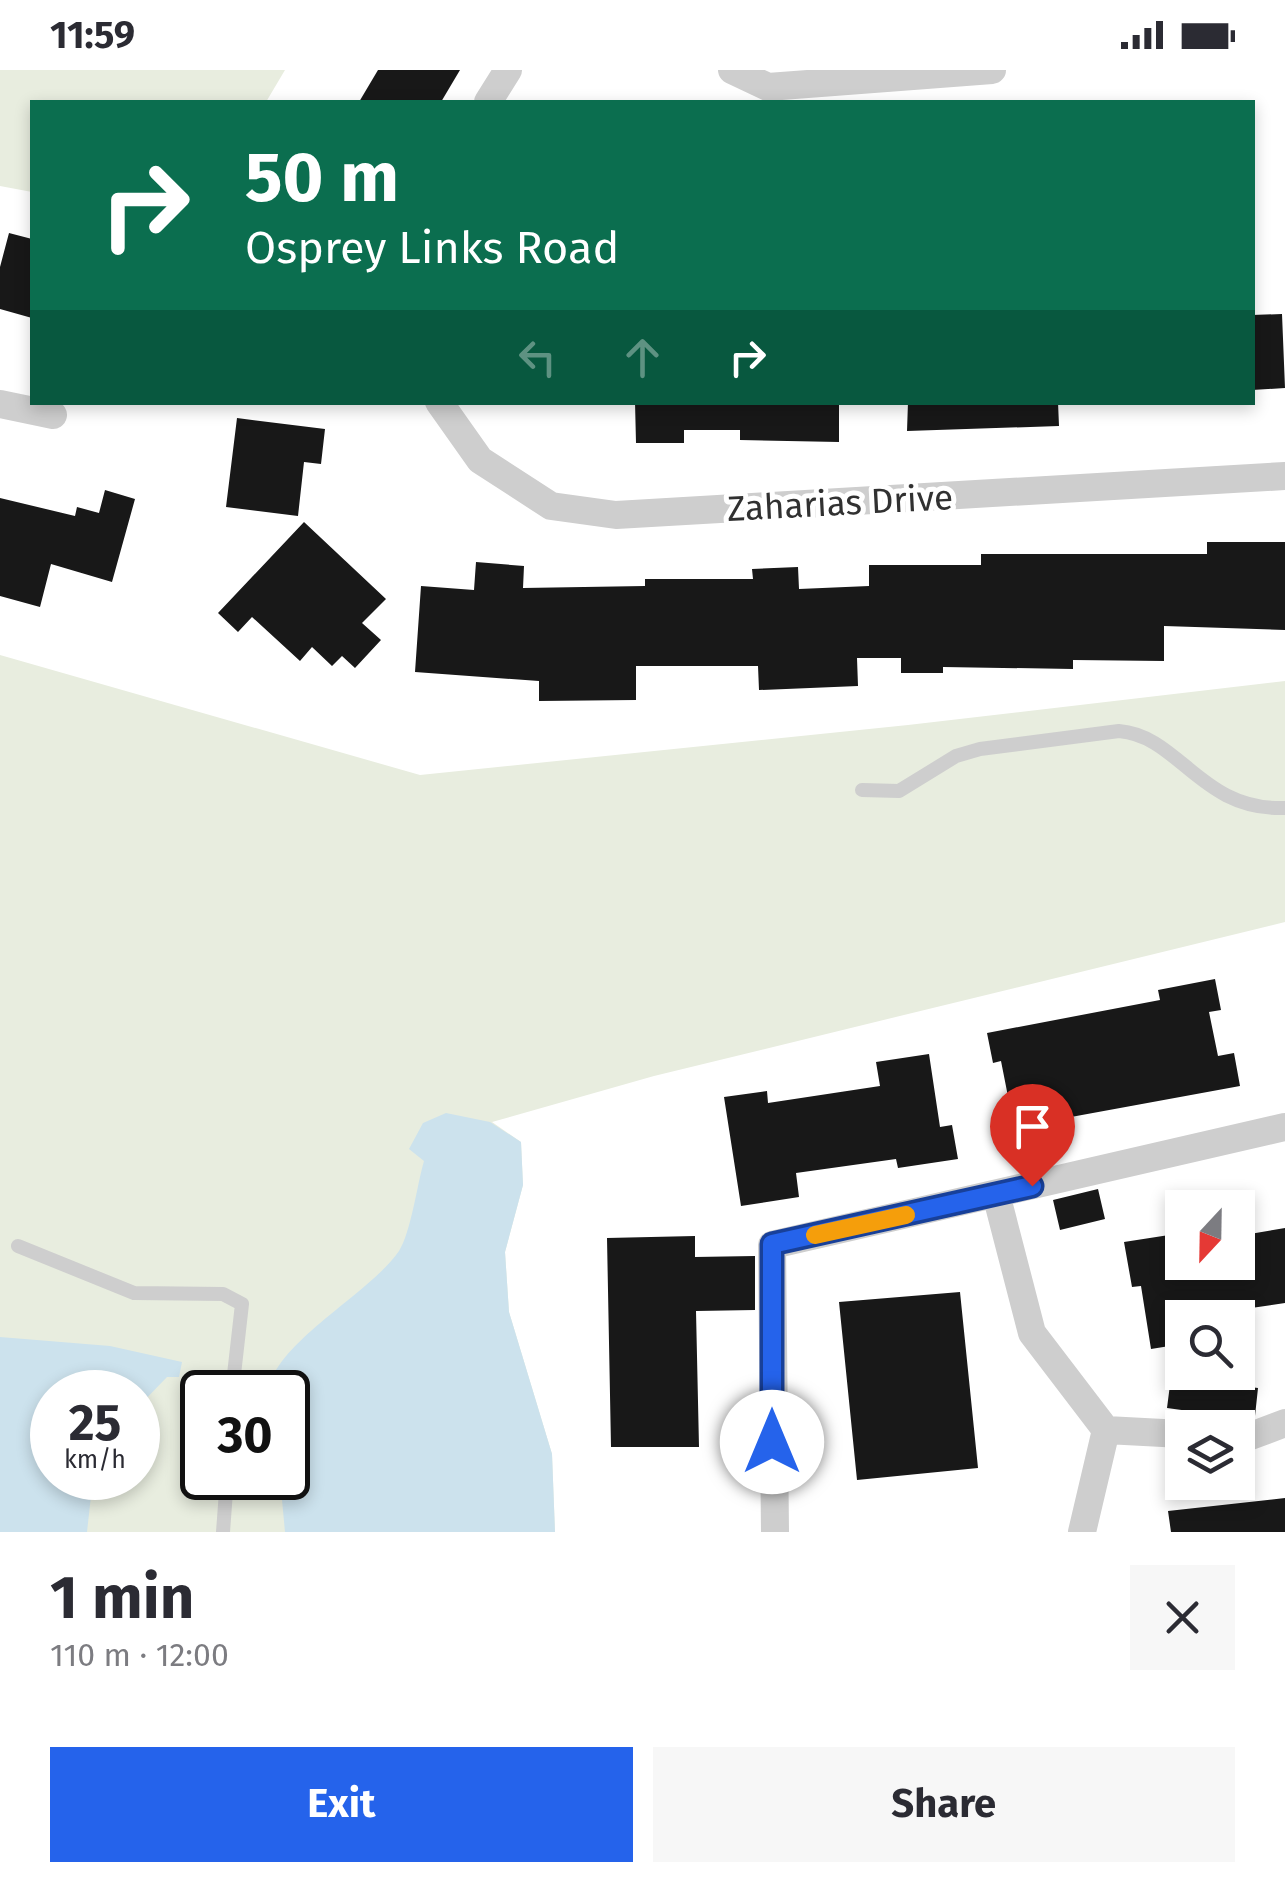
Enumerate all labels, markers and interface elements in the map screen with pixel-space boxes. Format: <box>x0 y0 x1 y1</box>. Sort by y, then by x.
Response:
text: 11:59 <box>50 12 135 58</box>
text: 50 m <box>245 136 399 220</box>
icon: right <box>80 140 210 270</box>
text: Osprey Links Road <box>245 221 619 275</box>
icon: left <box>510 330 565 385</box>
icon: ahead <box>615 330 670 385</box>
icon: right <box>720 330 775 385</box>
street label: Zaharias Drive <box>726 476 954 530</box>
pin <box>990 1084 1075 1187</box>
icon: arrive <box>1005 1099 1060 1154</box>
north arrow <box>1165 1190 1255 1280</box>
map controls <box>1165 1190 1255 1500</box>
button: search <box>1165 1300 1255 1390</box>
speed limit sign: 30 <box>180 1370 310 1500</box>
position arrow <box>720 1390 824 1494</box>
text: 25 <box>69 1393 121 1453</box>
button: layers <box>1165 1410 1255 1500</box>
text: km/h <box>64 1445 126 1475</box>
text: 1 min <box>50 1562 194 1634</box>
button: close <box>1130 1565 1235 1670</box>
text: 110 m · 12:00 <box>50 1636 229 1674</box>
button: Exit <box>50 1747 633 1862</box>
button: Share <box>653 1747 1235 1862</box>

